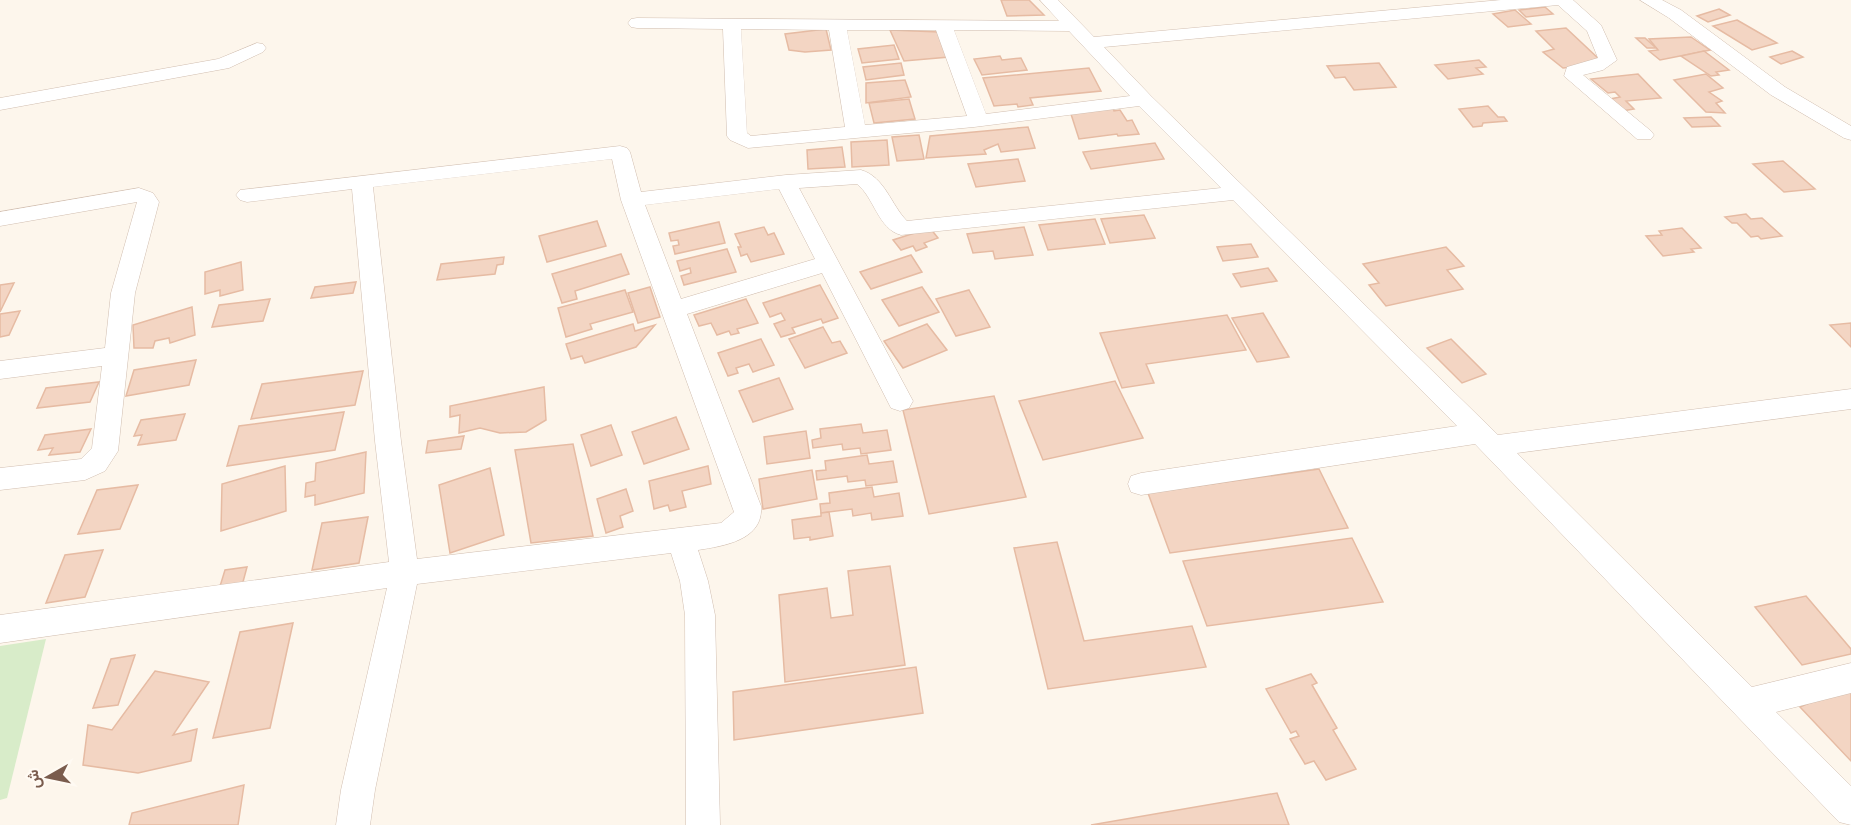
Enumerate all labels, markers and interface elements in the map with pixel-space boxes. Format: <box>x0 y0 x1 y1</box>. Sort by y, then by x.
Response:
north arrow <box>18 747 78 807</box>
text: ش <box>23 768 45 790</box>

